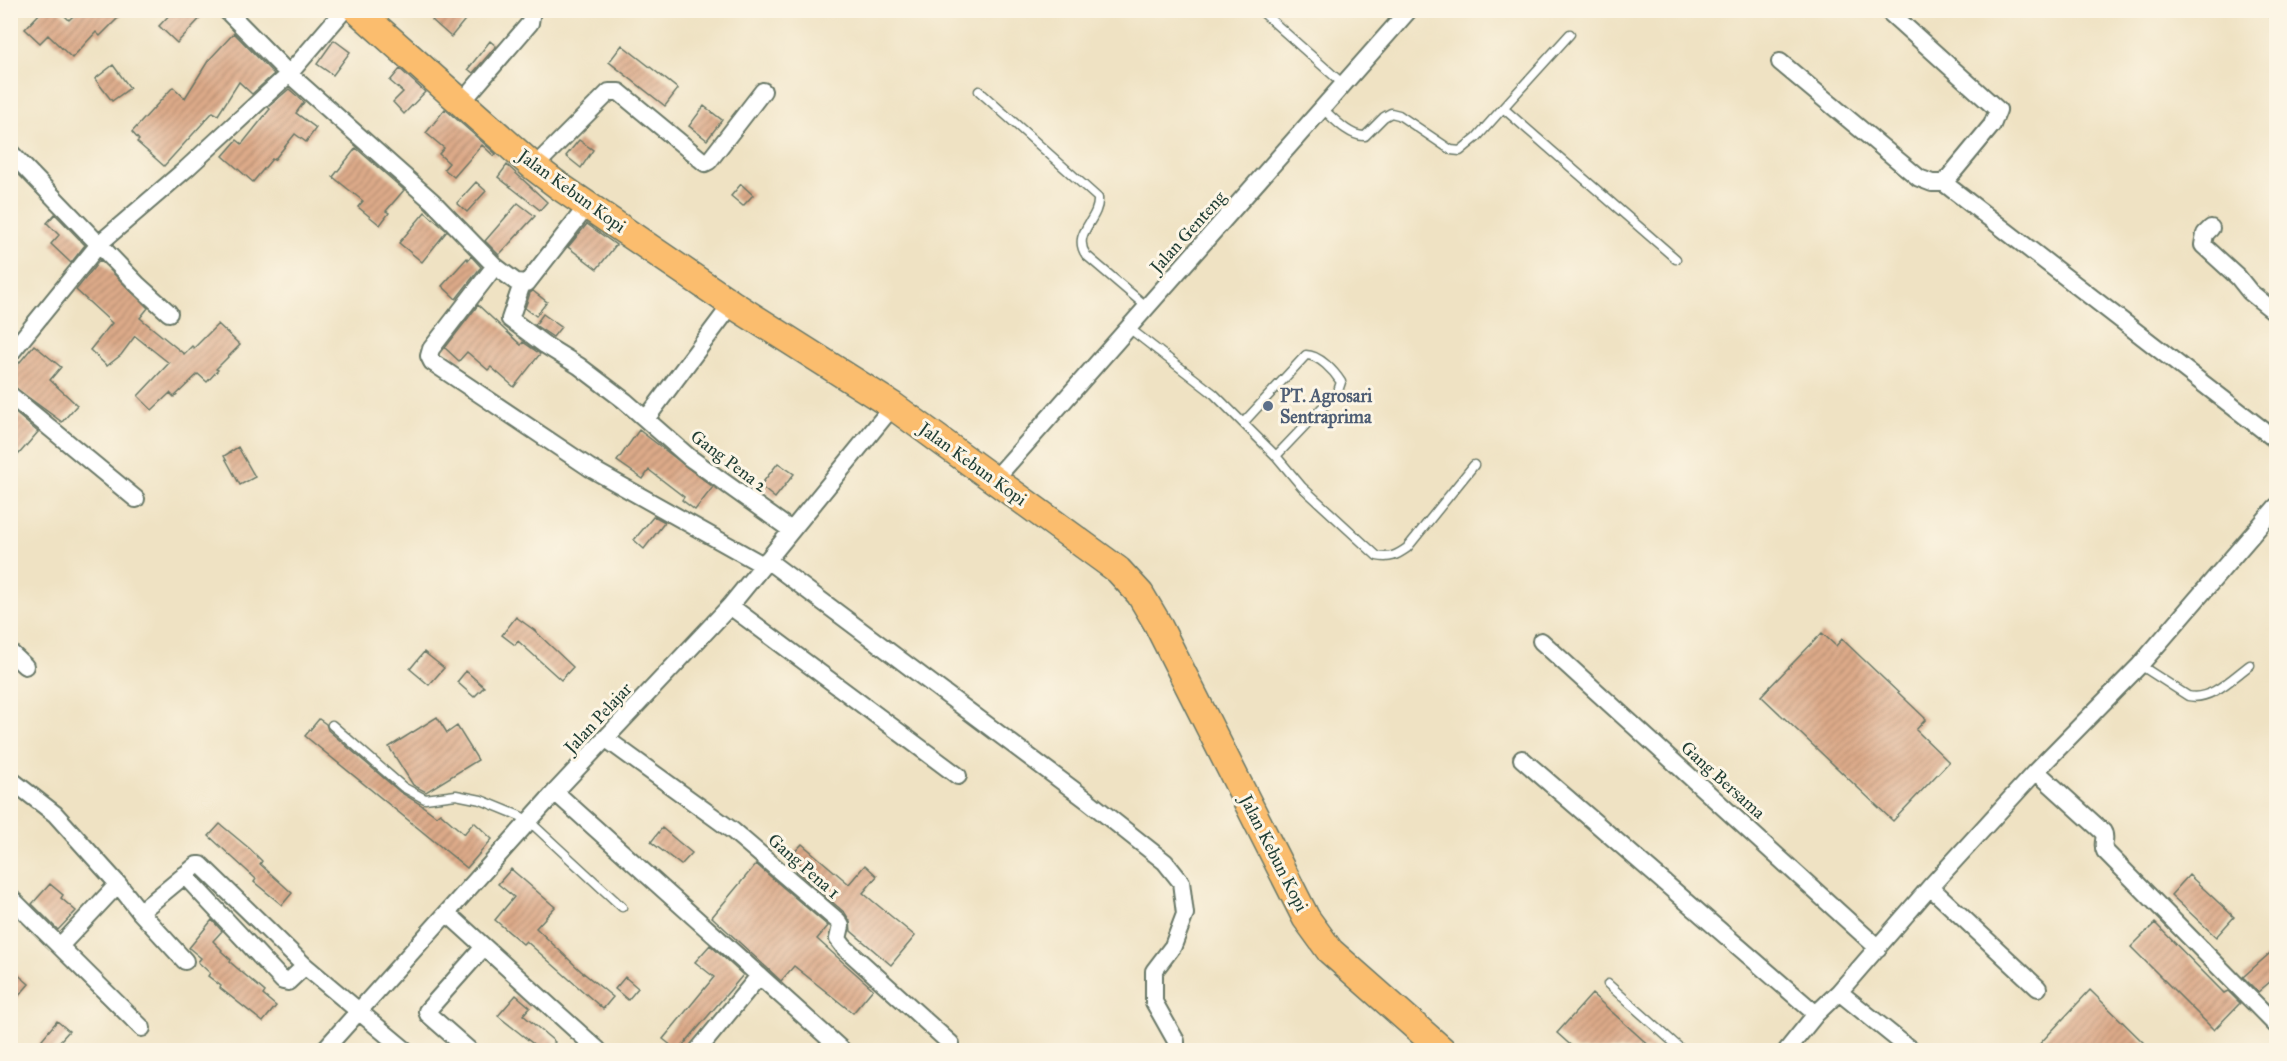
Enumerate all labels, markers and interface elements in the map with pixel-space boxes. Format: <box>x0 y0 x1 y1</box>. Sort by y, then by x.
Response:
street label: Jalan Kebun Kopi <box>511 143 630 238</box>
street label: Jalan Genteng <box>1144 186 1232 280</box>
place label: PT. Agrosari Sentraprima <box>1280 385 1373 429</box>
marker: PT. Agrosari Sentraprima <box>1261 399 1275 413</box>
street label: Jalan Kebun Kopi <box>912 416 1031 511</box>
street label: Gang Pena 2 <box>686 425 772 498</box>
street label: Jalan Pelajar <box>558 678 637 760</box>
street label: Gang Bersama <box>1676 736 1770 825</box>
street label: Jalan Kebun Kopi <box>1233 789 1313 916</box>
street label: Gang Pena 1 <box>763 829 845 904</box>

